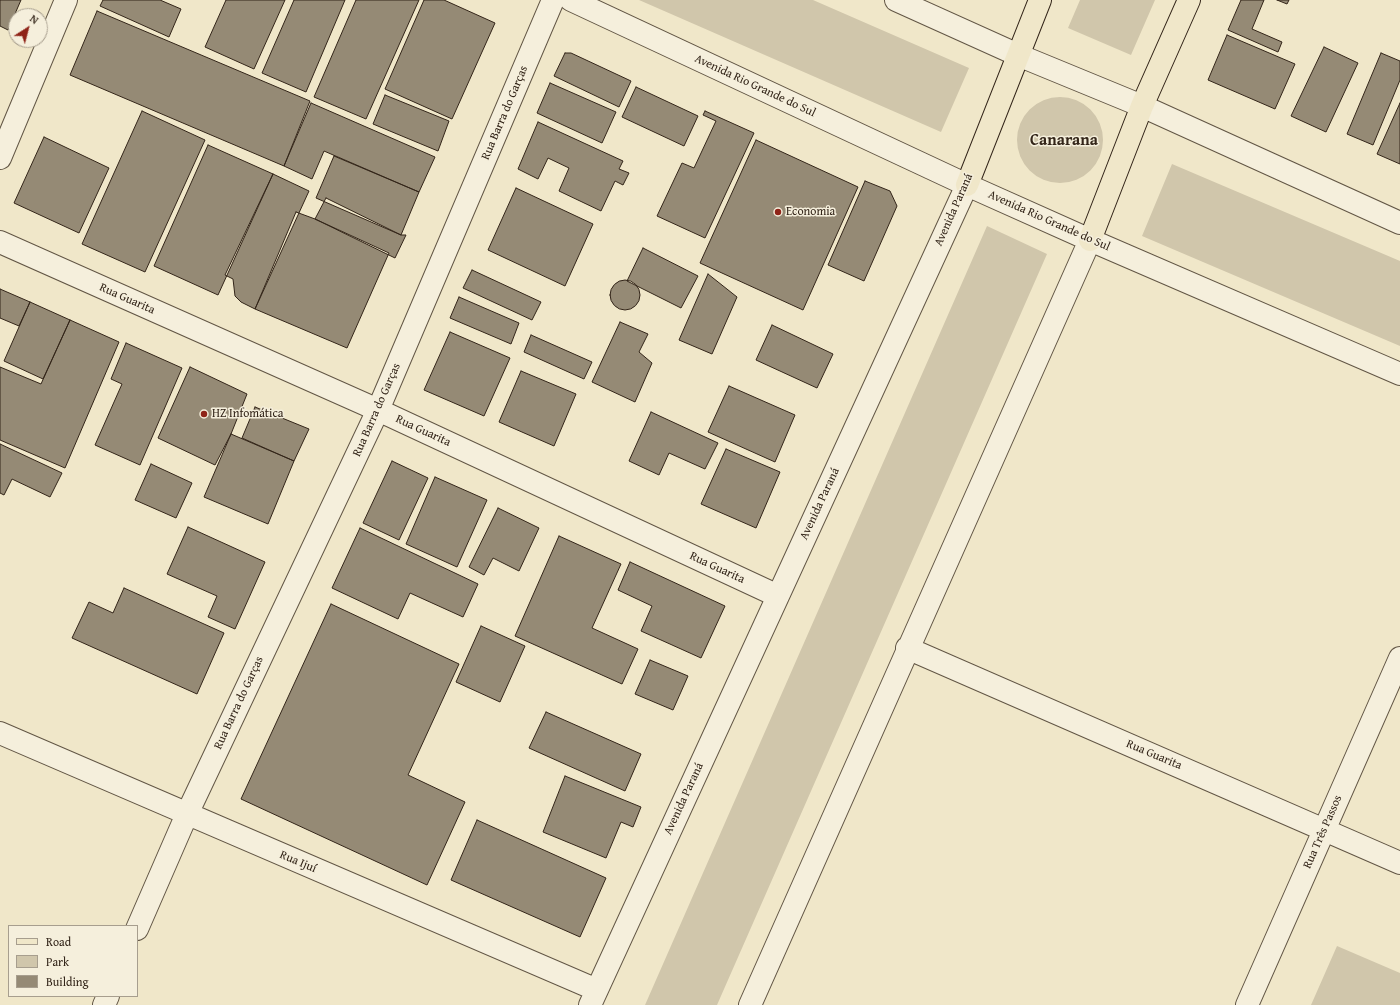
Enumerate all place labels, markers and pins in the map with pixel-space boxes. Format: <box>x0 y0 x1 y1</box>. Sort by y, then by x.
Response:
place label: Economia <box>786 205 835 219</box>
marker: Economia <box>773 207 783 217</box>
place label: HZ Infomática <box>212 407 283 421</box>
marker: HZ Infomática <box>199 409 209 419</box>

